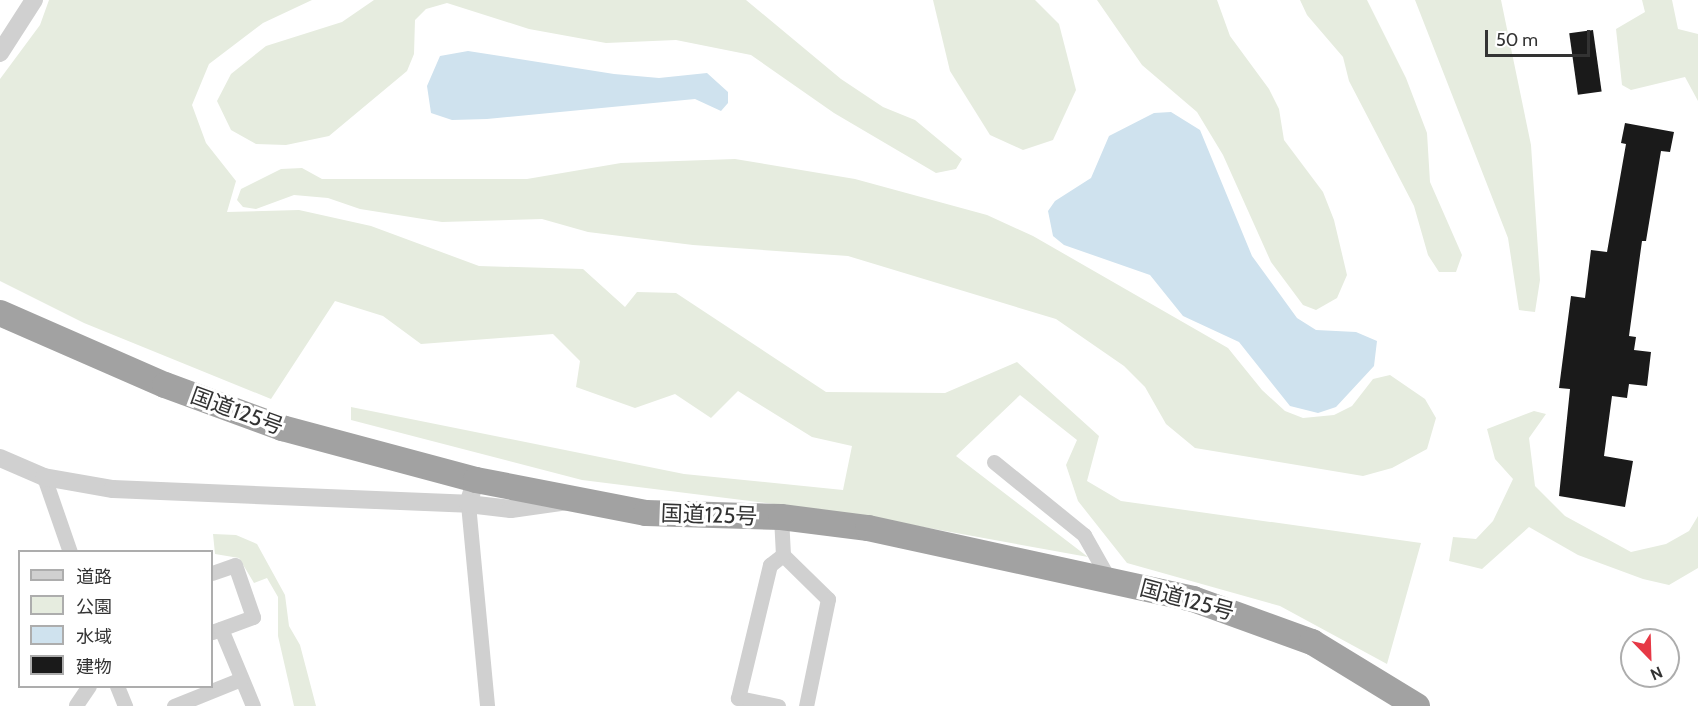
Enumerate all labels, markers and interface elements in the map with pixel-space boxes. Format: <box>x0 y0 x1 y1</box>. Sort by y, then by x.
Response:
scale bar <box>1488 18 1593 56</box>
text: 50 m <box>1496 29 1538 51</box>
street label: 国道125号 <box>187 382 287 440</box>
street label: 国道125号 <box>660 500 758 530</box>
legend <box>18 550 213 688</box>
text: 道路 <box>76 566 112 588</box>
street label: 国道125号 <box>1137 575 1237 625</box>
text: 公園 <box>76 596 112 618</box>
text: 水域 <box>76 626 112 648</box>
north arrow <box>1620 628 1680 688</box>
text: 建物 <box>76 656 112 678</box>
text: N <box>1648 662 1665 684</box>

